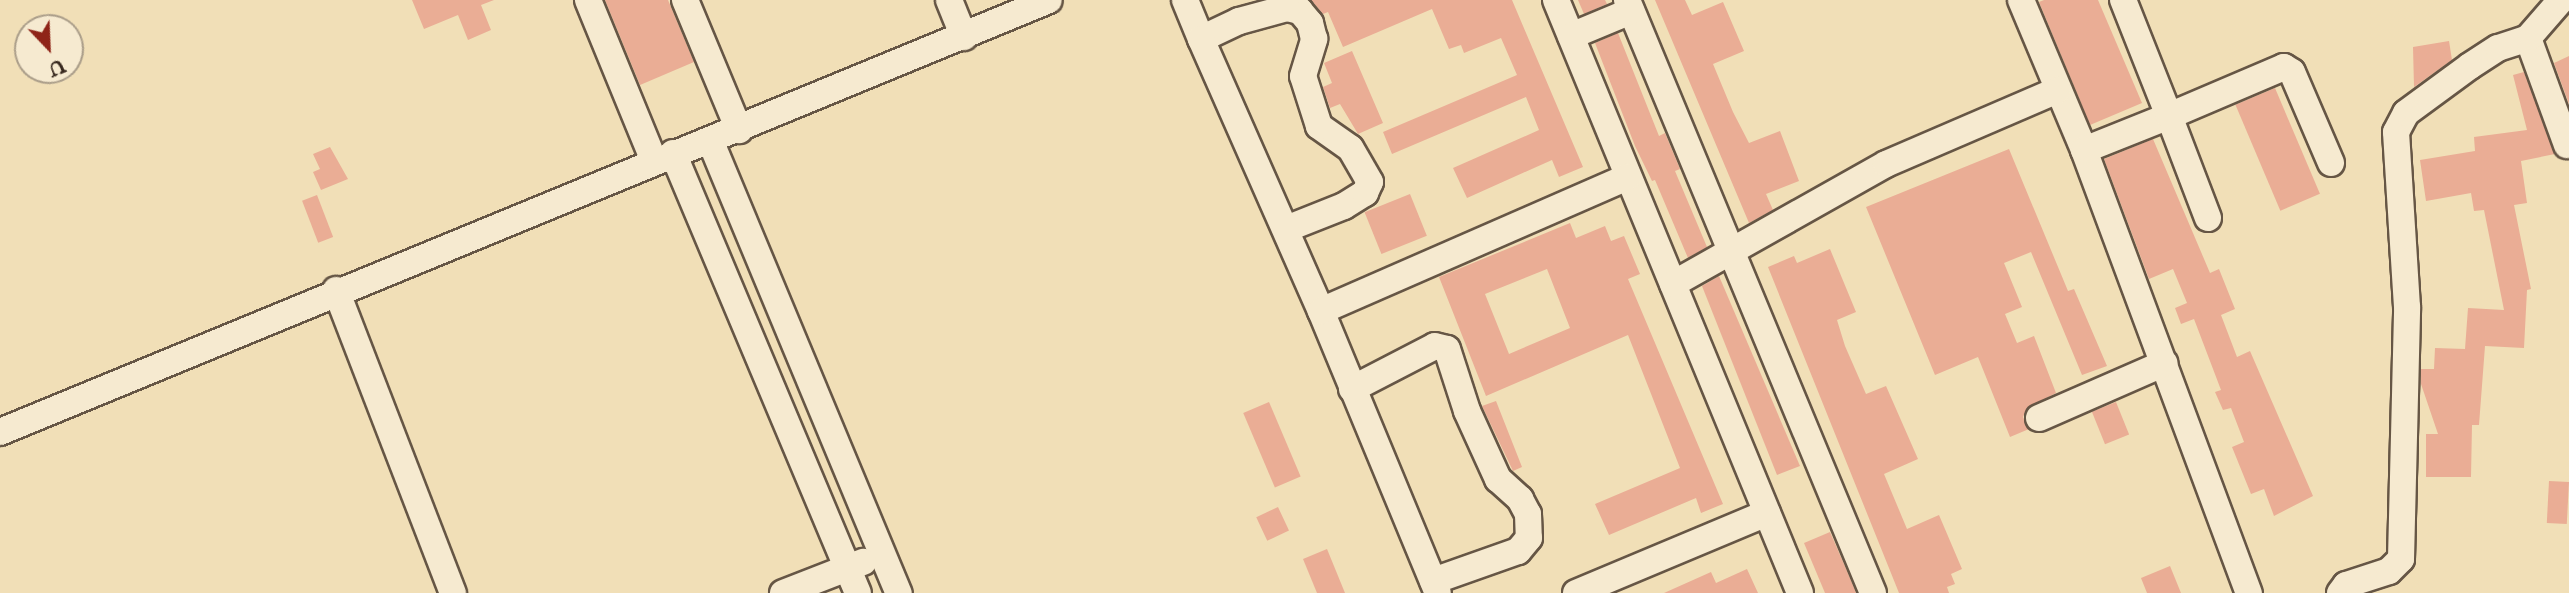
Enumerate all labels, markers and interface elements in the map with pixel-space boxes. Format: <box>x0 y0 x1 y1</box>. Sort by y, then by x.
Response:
north arrow <box>14 14 84 84</box>
text: U <box>44 52 69 81</box>

